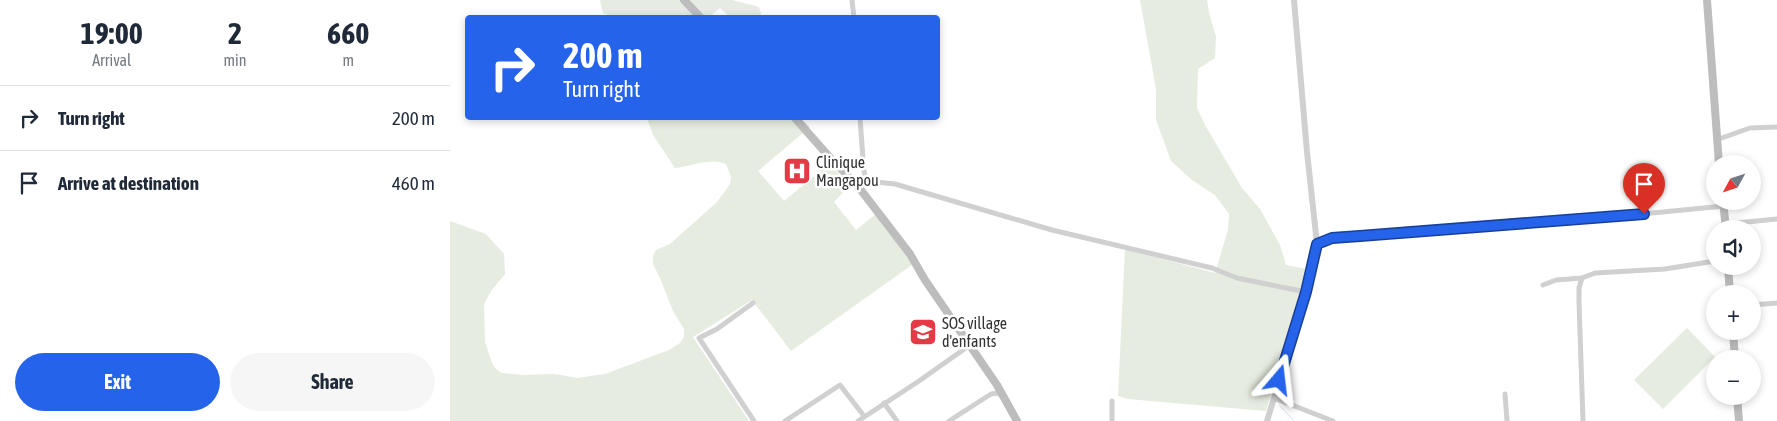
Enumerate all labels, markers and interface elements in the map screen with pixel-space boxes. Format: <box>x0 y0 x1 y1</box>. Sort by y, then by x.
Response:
text: 19:00 <box>81 16 143 50</box>
text: 2 <box>228 16 242 50</box>
text: 660 <box>327 16 369 50</box>
icon: right <box>480 35 545 100</box>
text: 200 m <box>563 35 642 75</box>
text: Arrival <box>92 51 131 69</box>
text: min <box>224 51 247 69</box>
text: m <box>342 51 354 69</box>
text: Turn right <box>563 76 640 102</box>
icon: right <box>15 104 43 132</box>
text: Turn right <box>58 107 125 129</box>
text: 200 m <box>392 107 435 129</box>
place label: Clinique Mangapou <box>816 153 879 190</box>
north arrow <box>1706 155 1761 210</box>
map controls <box>1706 155 1761 405</box>
hospital icon: Clinique Mangapou <box>782 156 812 186</box>
pin <box>1623 163 1665 214</box>
icon: arrive <box>15 169 43 197</box>
icon: arrive <box>1630 170 1658 198</box>
text: Arrive at destination <box>58 172 199 194</box>
text: 460 m <box>392 172 435 194</box>
button: sound <box>1706 220 1761 275</box>
button: + <box>1706 285 1761 340</box>
place label: SOS village d'enfants <box>942 314 1007 350</box>
school or university icon: SOS village d'enfants <box>908 317 938 347</box>
button: − <box>1706 350 1761 405</box>
button: Exit <box>15 353 220 411</box>
button: Share <box>230 353 435 411</box>
position arrow <box>1252 353 1304 405</box>

